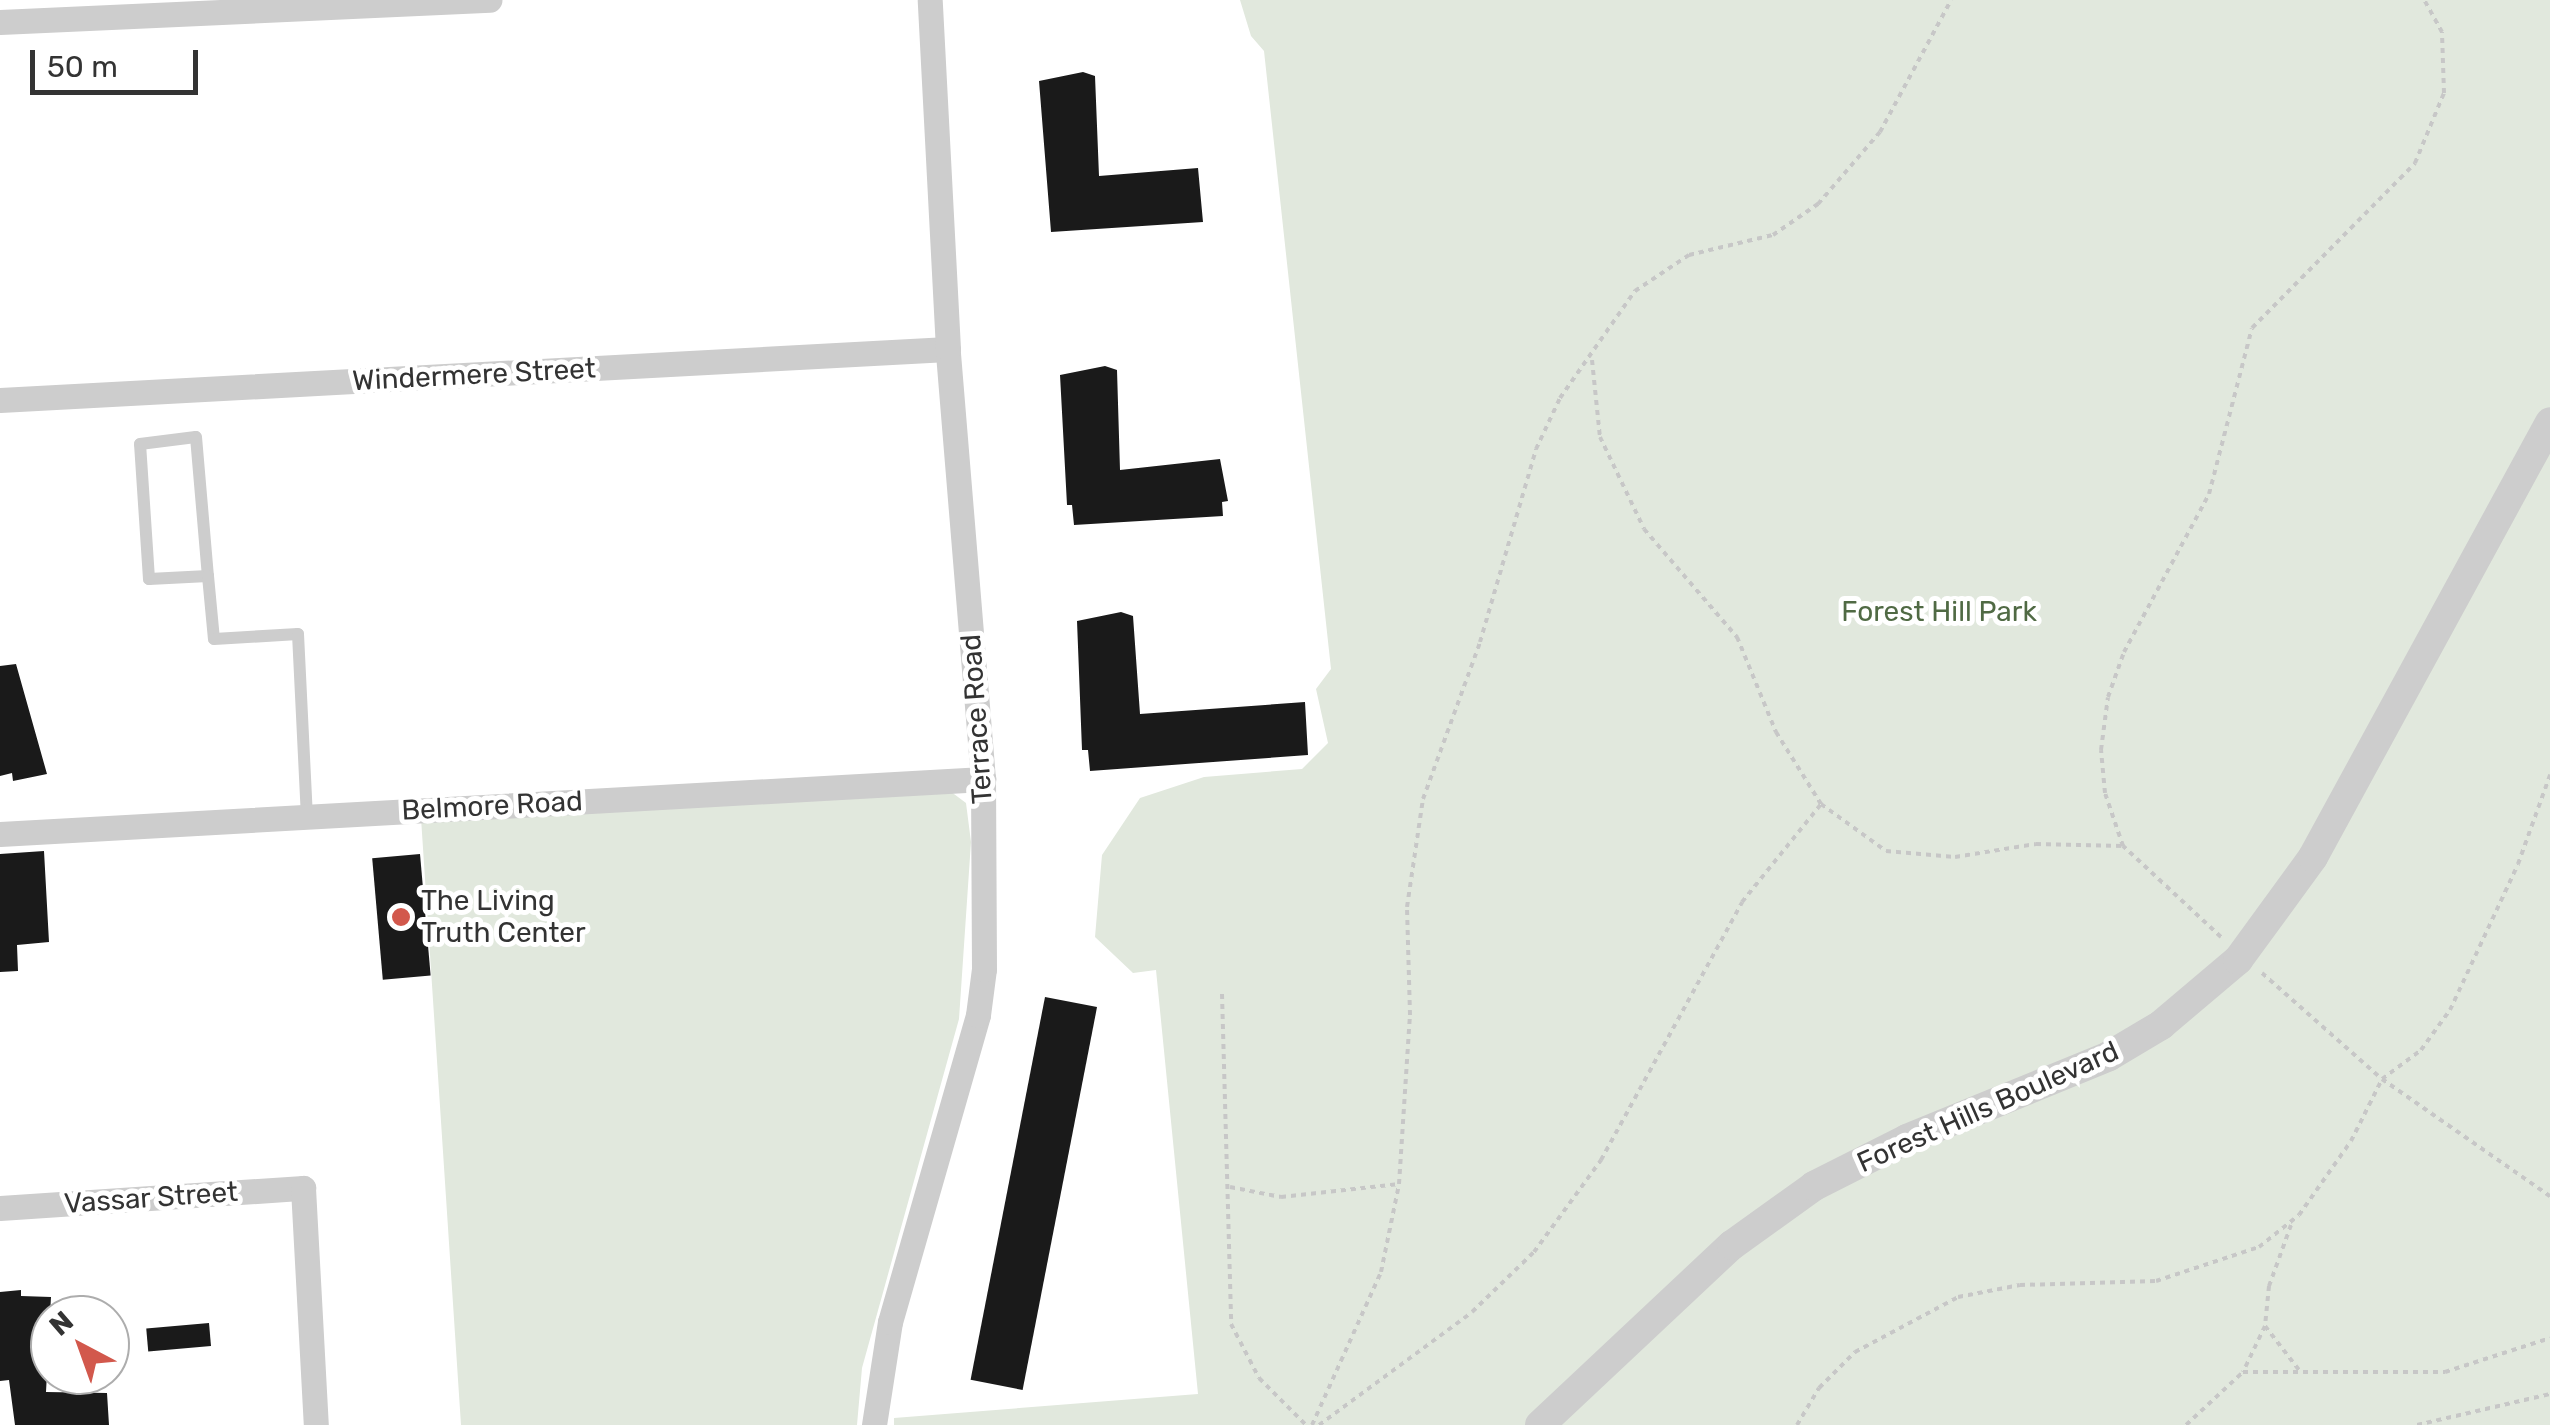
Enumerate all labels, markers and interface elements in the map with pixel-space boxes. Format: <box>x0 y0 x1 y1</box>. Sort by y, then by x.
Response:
scale bar <box>35 30 202 92</box>
text: 50 m <box>47 49 118 85</box>
street label: Windermere Street <box>351 352 597 398</box>
park label: Forest Hill Park <box>1841 595 2037 629</box>
street label: Terrace Road <box>954 633 1000 805</box>
street label: Belmore Road <box>401 784 583 828</box>
place label: The Living Truth Center <box>421 884 586 950</box>
marker: The Living Truth Center <box>390 906 412 928</box>
street label: Forest Hills Boulevard <box>1852 1034 2124 1180</box>
street label: Vassar Street <box>63 1175 239 1221</box>
north arrow <box>30 1295 130 1395</box>
text: N <box>43 1304 80 1343</box>

